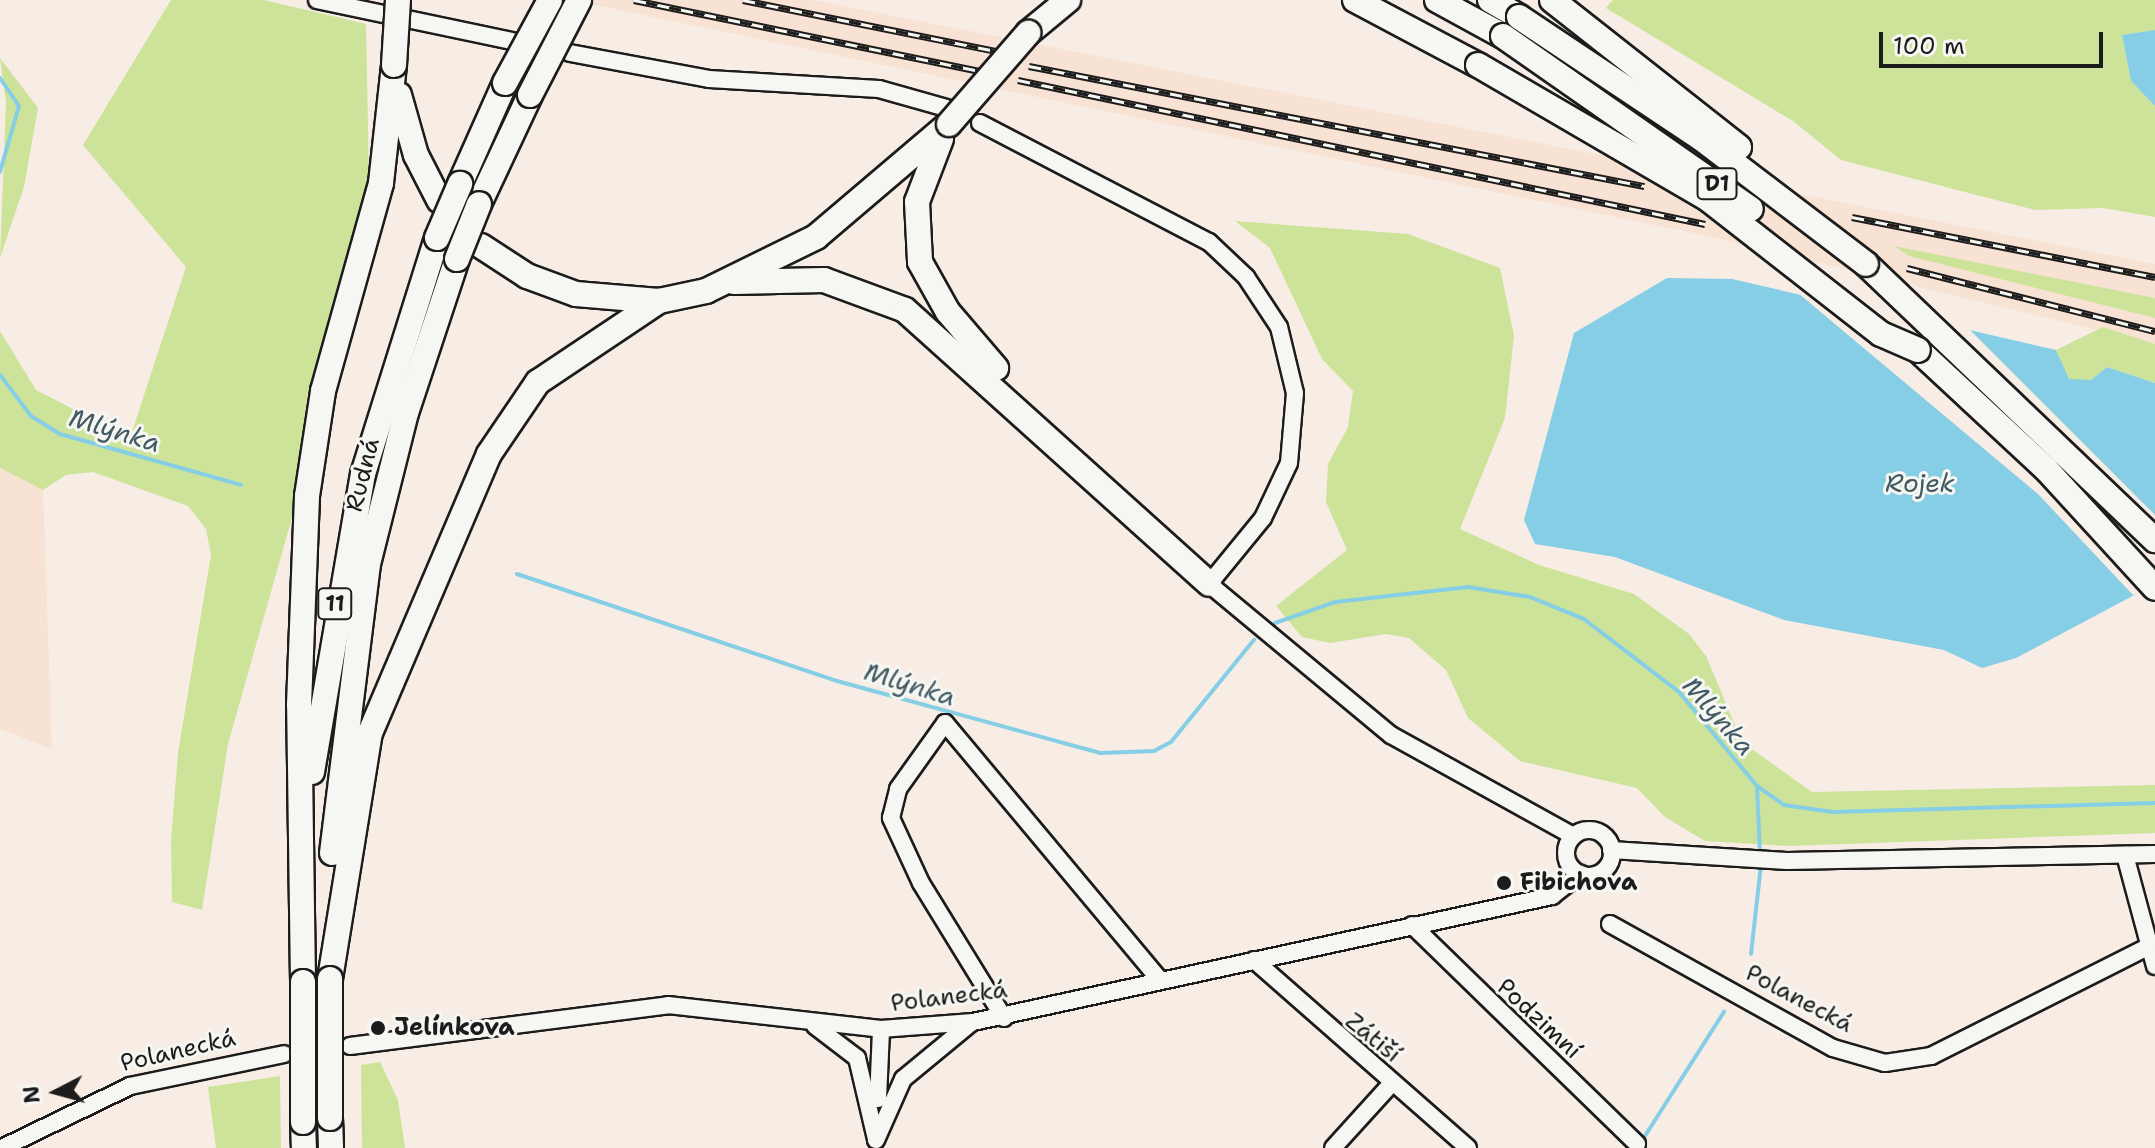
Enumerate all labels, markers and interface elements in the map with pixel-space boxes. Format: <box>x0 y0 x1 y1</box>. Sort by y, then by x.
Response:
scale bar <box>1883 16 2107 66</box>
text: 100 m <box>1893 30 1965 62</box>
road number: D1 <box>1695 166 1739 202</box>
water label: Mlýnka <box>66 401 164 459</box>
street label: Rudná <box>340 435 386 515</box>
water label: Rojek <box>1885 467 1955 499</box>
road number: 11 <box>317 586 353 622</box>
water label: Mlýnka <box>861 655 959 713</box>
water label: Mlýnka <box>1676 670 1762 762</box>
place label: Fibichova <box>1520 869 1637 897</box>
marker: Fibichova <box>1495 874 1513 892</box>
street label: Polanecká <box>1740 959 1858 1039</box>
street label: Podzimní <box>1491 973 1587 1065</box>
street label: Polanecká <box>889 976 1009 1018</box>
street label: Zátiší <box>1339 1007 1407 1069</box>
place label: Jelínkova <box>394 1014 515 1042</box>
marker: Jelínkova <box>369 1019 387 1037</box>
street label: Polanecká <box>118 1024 238 1078</box>
north arrow <box>16 1052 96 1132</box>
text: N <box>16 1084 47 1105</box>

